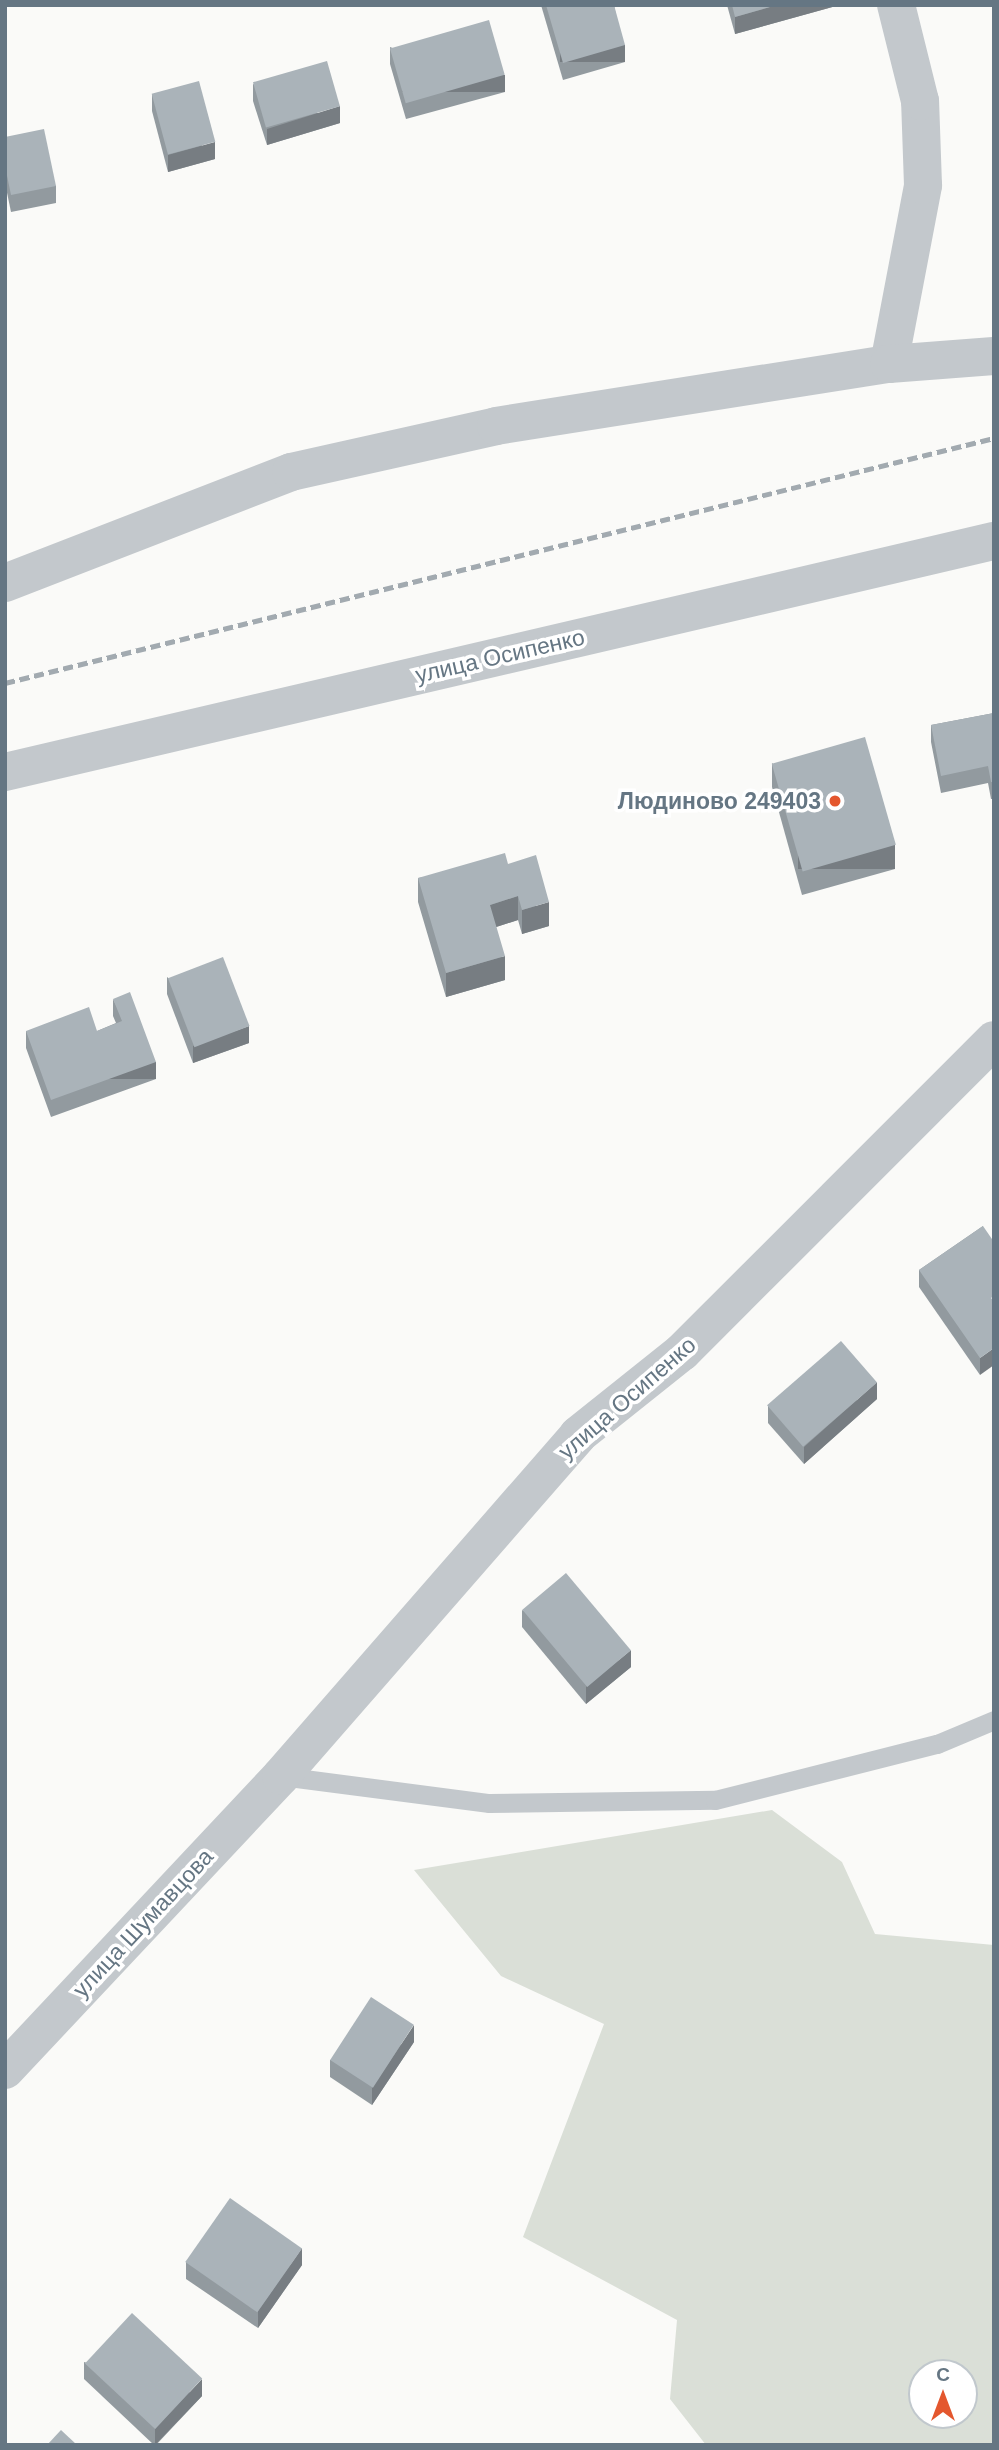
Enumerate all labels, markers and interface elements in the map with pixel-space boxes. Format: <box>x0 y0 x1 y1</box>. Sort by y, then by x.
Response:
street label: улица Осипенко <box>413 623 587 689</box>
place label: Людиново 249403 <box>618 787 821 815</box>
marker: Людиново 249403 <box>827 793 843 809</box>
street label: улица Осипенко <box>553 1331 701 1465</box>
street label: улица Шумавцова <box>67 1843 219 2003</box>
north arrow <box>908 2359 978 2429</box>
text: С <box>936 2364 950 2385</box>

